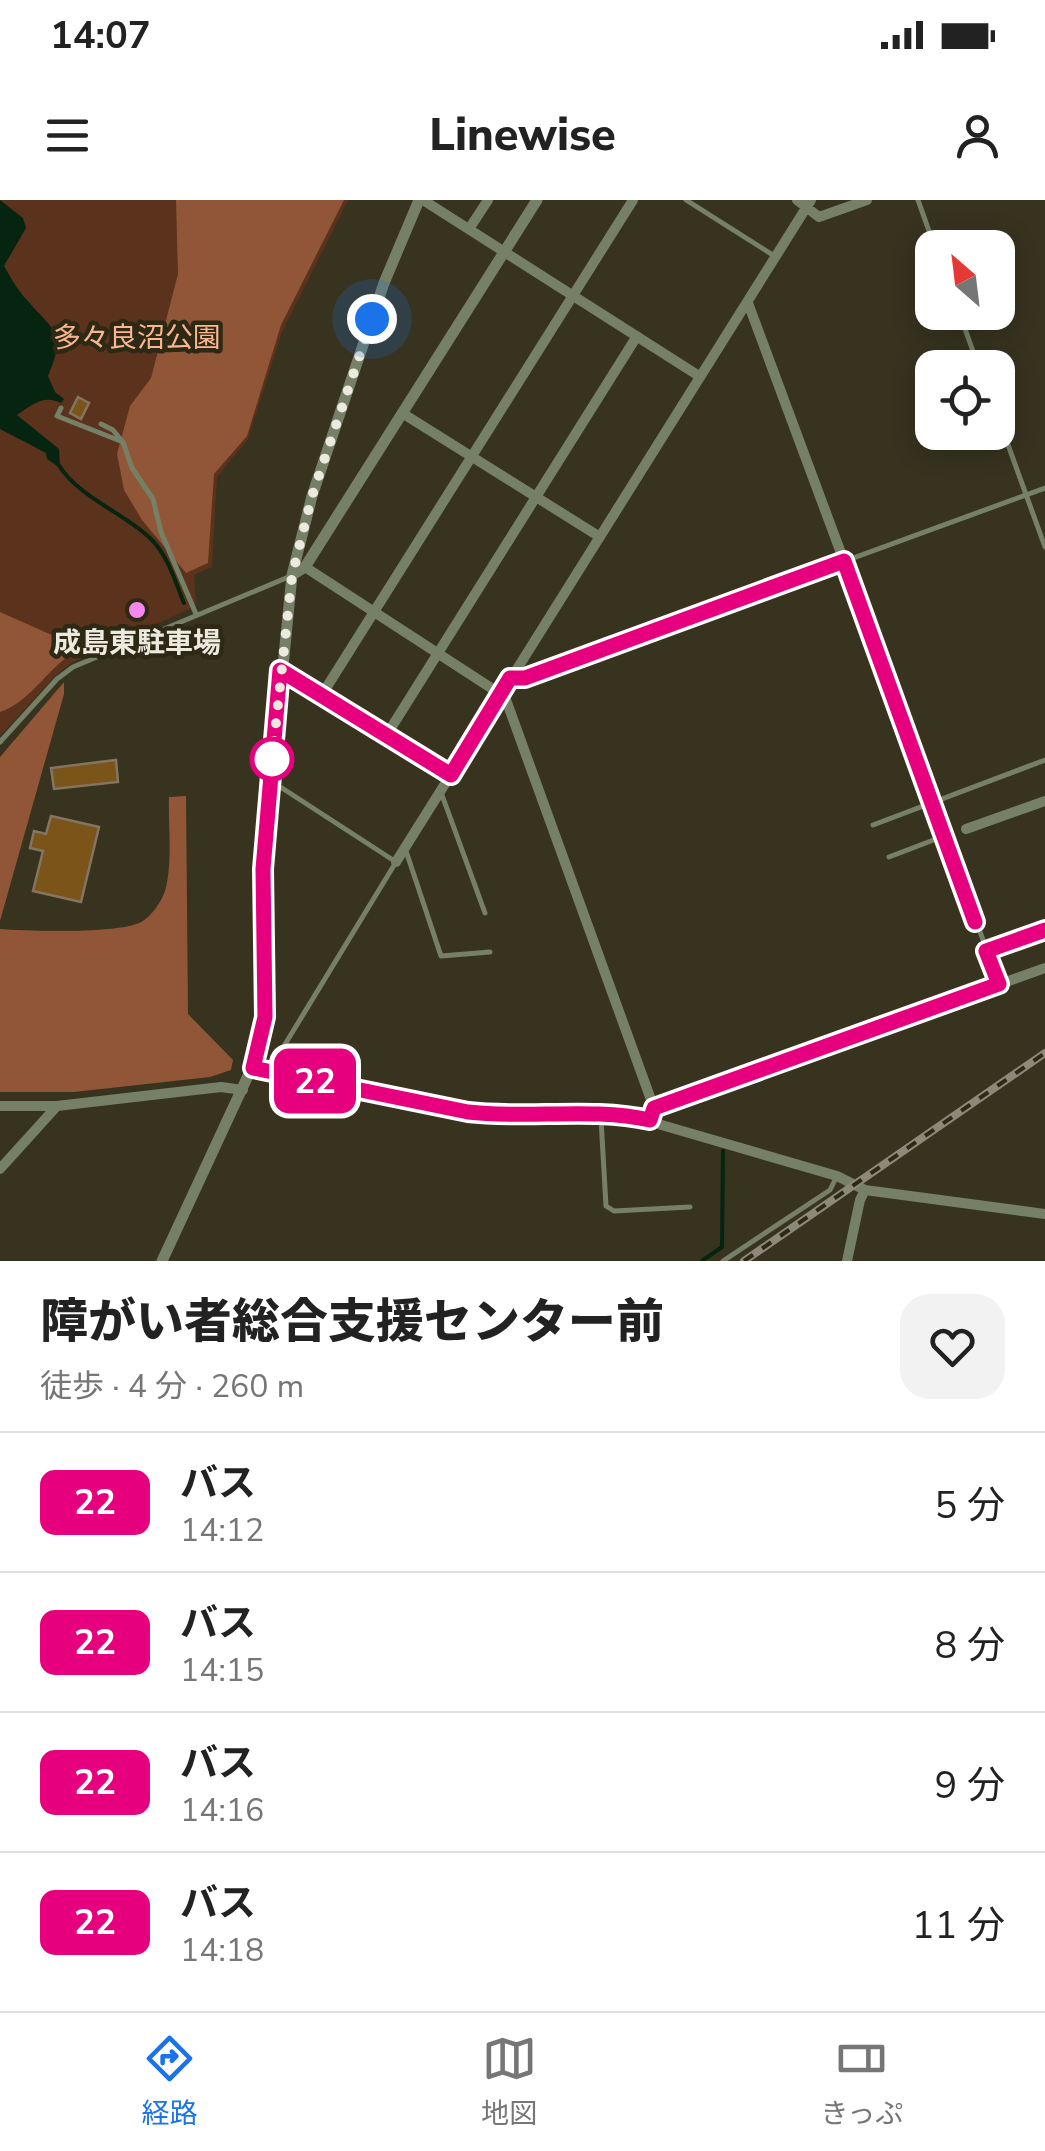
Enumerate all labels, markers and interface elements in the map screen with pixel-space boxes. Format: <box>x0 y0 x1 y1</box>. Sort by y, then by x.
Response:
text: 14:07 <box>50 10 151 61</box>
text: Linewise <box>429 105 616 166</box>
icon: menu <box>40 108 95 163</box>
icon: person <box>950 108 1005 163</box>
north arrow <box>915 230 1015 330</box>
map controls <box>915 230 1015 450</box>
your location <box>347 294 397 344</box>
park label: 多々良沼公園 <box>53 319 221 357</box>
button: locate <box>915 350 1015 450</box>
marker: 成島東駐車場 <box>126 599 148 621</box>
place label: 成島東駐車場 <box>53 624 221 662</box>
unlabelled marker <box>251 738 293 780</box>
line badge: 22 <box>270 1048 360 1114</box>
text: 22 <box>294 1058 336 1105</box>
text: 障がい者総合支援センター前 <box>40 1289 664 1355</box>
button: heart <box>900 1294 1005 1399</box>
text: 徒歩 · 4 分 · 260 m <box>40 1365 304 1408</box>
text: バス <box>180 1458 256 1509</box>
text: 22 <box>74 1479 116 1526</box>
text: 5 分 <box>934 1480 1005 1531</box>
text: 14:12 <box>180 1509 264 1552</box>
text: バス <box>180 1598 256 1649</box>
text: 22 <box>74 1619 116 1666</box>
text: 8 分 <box>934 1620 1005 1671</box>
text: 14:15 <box>180 1649 264 1692</box>
text: バス <box>180 1738 256 1789</box>
text: 22 <box>74 1759 116 1806</box>
text: 9 分 <box>934 1760 1005 1811</box>
text: 14:16 <box>180 1789 264 1832</box>
text: バス <box>180 1878 256 1929</box>
text: 22 <box>74 1899 116 1946</box>
text: 11 分 <box>912 1900 1005 1951</box>
text: 14:18 <box>180 1929 264 1972</box>
tab: 経路 <box>142 2031 198 2133</box>
tab: 地図 <box>481 2031 537 2133</box>
tab: きっぷ <box>820 2031 903 2133</box>

